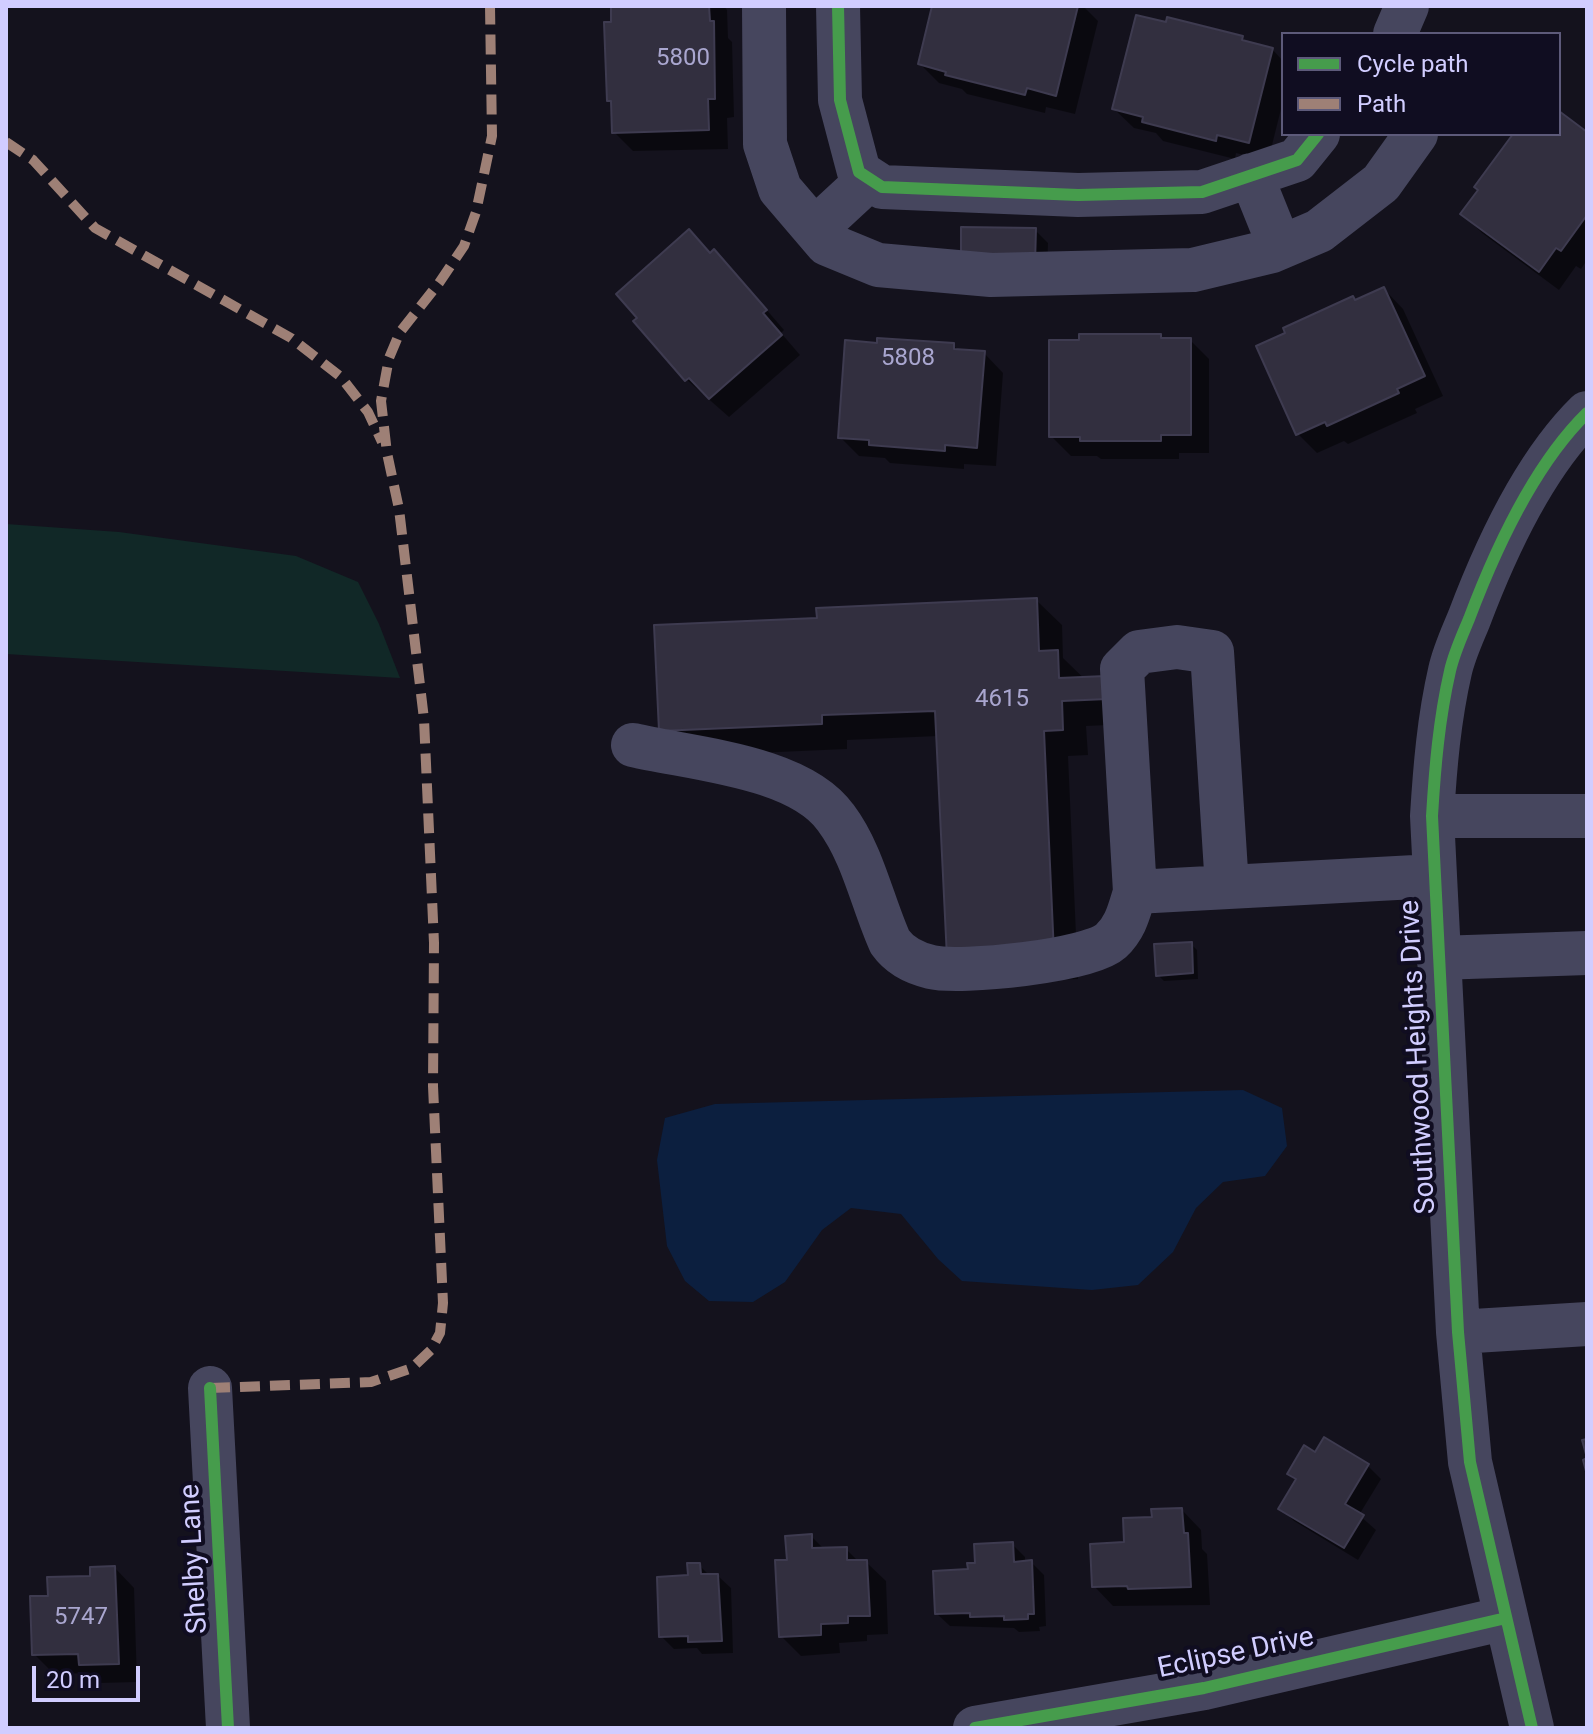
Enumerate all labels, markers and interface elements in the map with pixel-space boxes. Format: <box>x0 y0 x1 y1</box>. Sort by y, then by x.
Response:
legend <box>1281 32 1561 136</box>
house number: 5800 <box>656 45 710 73</box>
text: Cycle path <box>1357 50 1469 78</box>
text: Path <box>1357 90 1406 118</box>
house number: 5808 <box>881 345 935 373</box>
house number: 4615 <box>975 686 1029 714</box>
street label: Southwood Heights Drive <box>1394 899 1444 1215</box>
street label: Shelby Lane <box>174 1483 216 1635</box>
house number: 5747 <box>54 1604 108 1632</box>
street label: Eclipse Drive <box>1155 1621 1317 1687</box>
scale bar <box>36 1650 144 1700</box>
text: 20 m <box>46 1666 100 1694</box>

